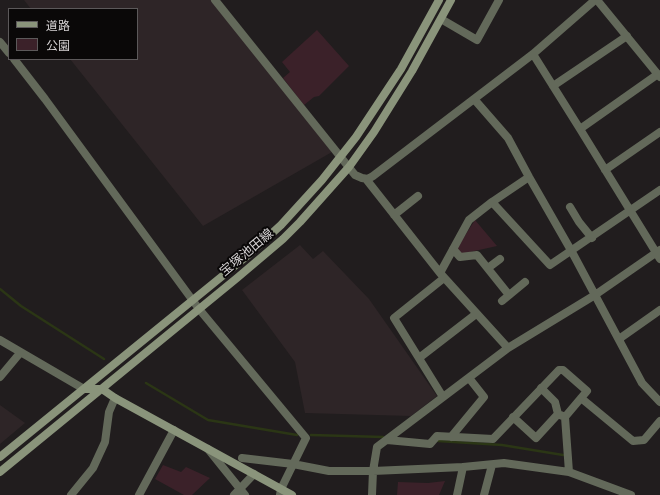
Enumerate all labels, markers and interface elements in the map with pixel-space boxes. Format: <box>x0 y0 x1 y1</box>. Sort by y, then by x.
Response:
legend <box>8 8 138 60</box>
text: 道路 <box>46 19 70 33</box>
text: 公園 <box>46 39 70 53</box>
street label: 宝塚池田線 <box>217 226 277 280</box>

